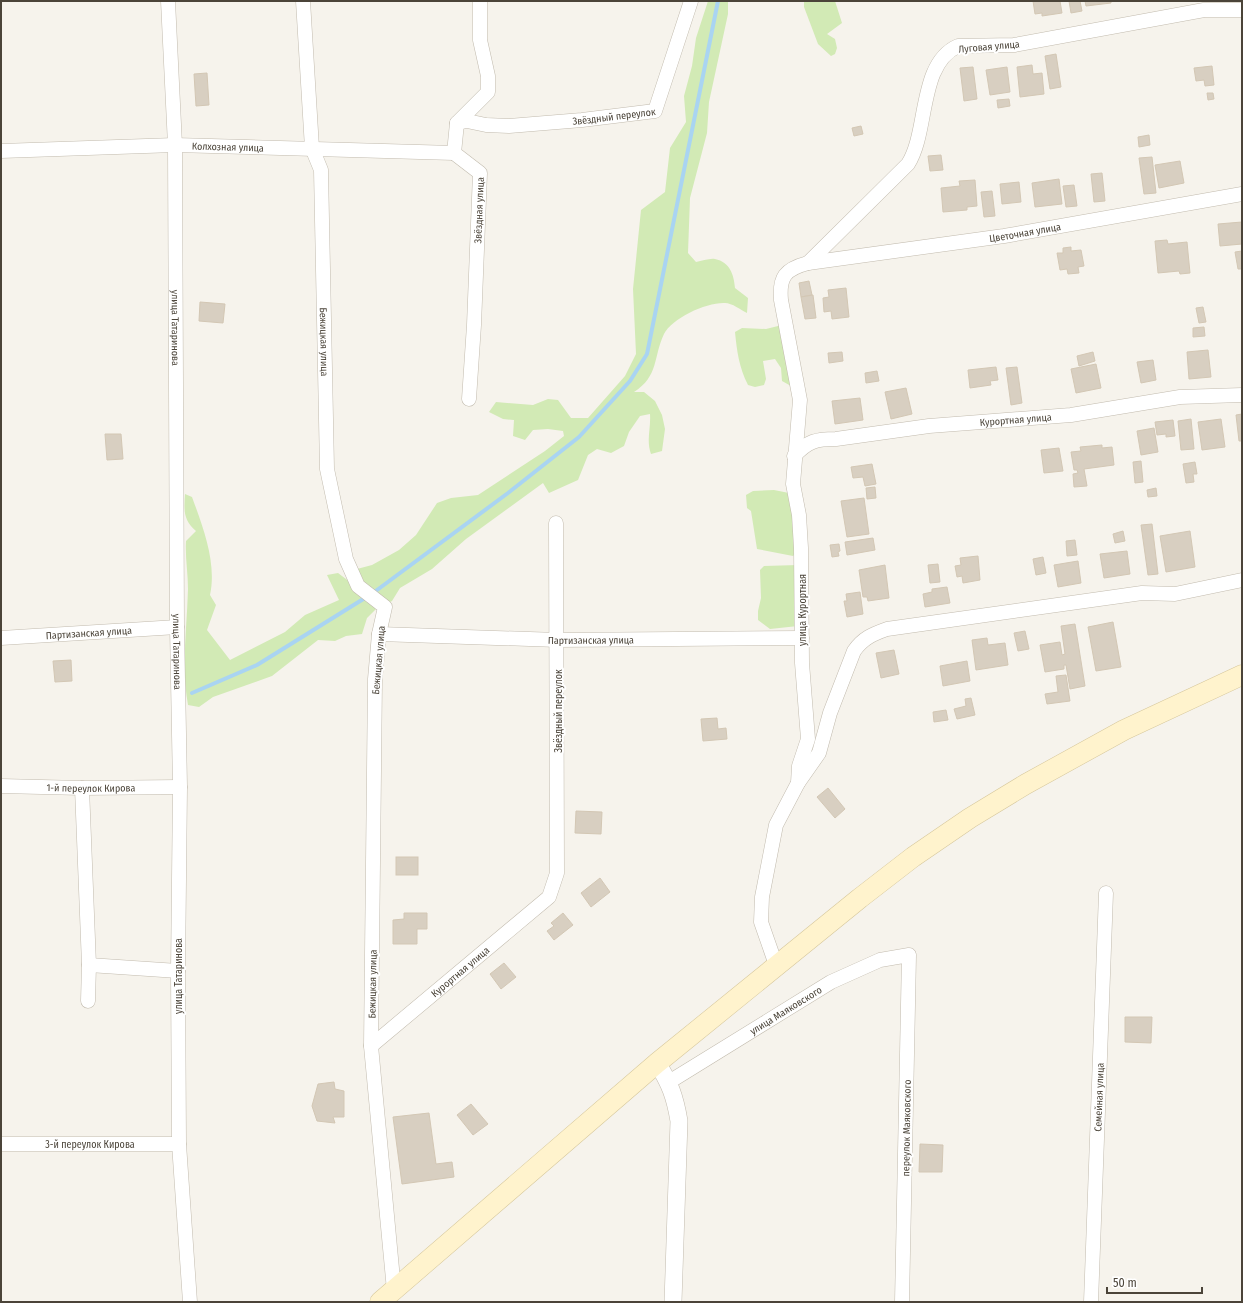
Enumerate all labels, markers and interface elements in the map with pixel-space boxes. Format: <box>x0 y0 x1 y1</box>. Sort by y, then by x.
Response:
street label: Луговая улица <box>958 38 1020 56</box>
street label: Звёздный переулок <box>572 106 657 128</box>
street label: Колхозная улица <box>192 140 264 155</box>
street label: Звёздная улица <box>472 177 487 244</box>
street label: Цветочная улица <box>989 221 1062 245</box>
street label: улица Татаринова <box>169 290 181 366</box>
street label: Бежицкая улица <box>317 307 330 377</box>
street label: Курортная улица <box>979 412 1052 429</box>
street label: улица Курортная <box>797 574 809 646</box>
street label: улица Татаринова <box>170 614 183 690</box>
street label: Партизанская улица <box>45 625 132 642</box>
street label: Бежицкая улица <box>370 625 388 695</box>
street label: Партизанская улица <box>548 634 634 647</box>
street label: Звёздный переулок <box>553 669 565 753</box>
street label: 1-й переулок Кирова <box>46 782 136 795</box>
street label: улица Татаринова <box>173 938 185 1014</box>
street label: Курортная улица <box>429 945 492 1000</box>
street label: Бежицкая улица <box>366 949 380 1019</box>
street label: улица Маяковского <box>748 984 824 1038</box>
street label: Семейная улица <box>1092 1062 1107 1132</box>
street label: переулок Маяковского <box>900 1079 914 1177</box>
street label: 3-й переулок Кирова <box>45 1139 135 1151</box>
scale bar <box>1107 1269 1202 1295</box>
text: 50 m <box>1113 1276 1137 1290</box>

